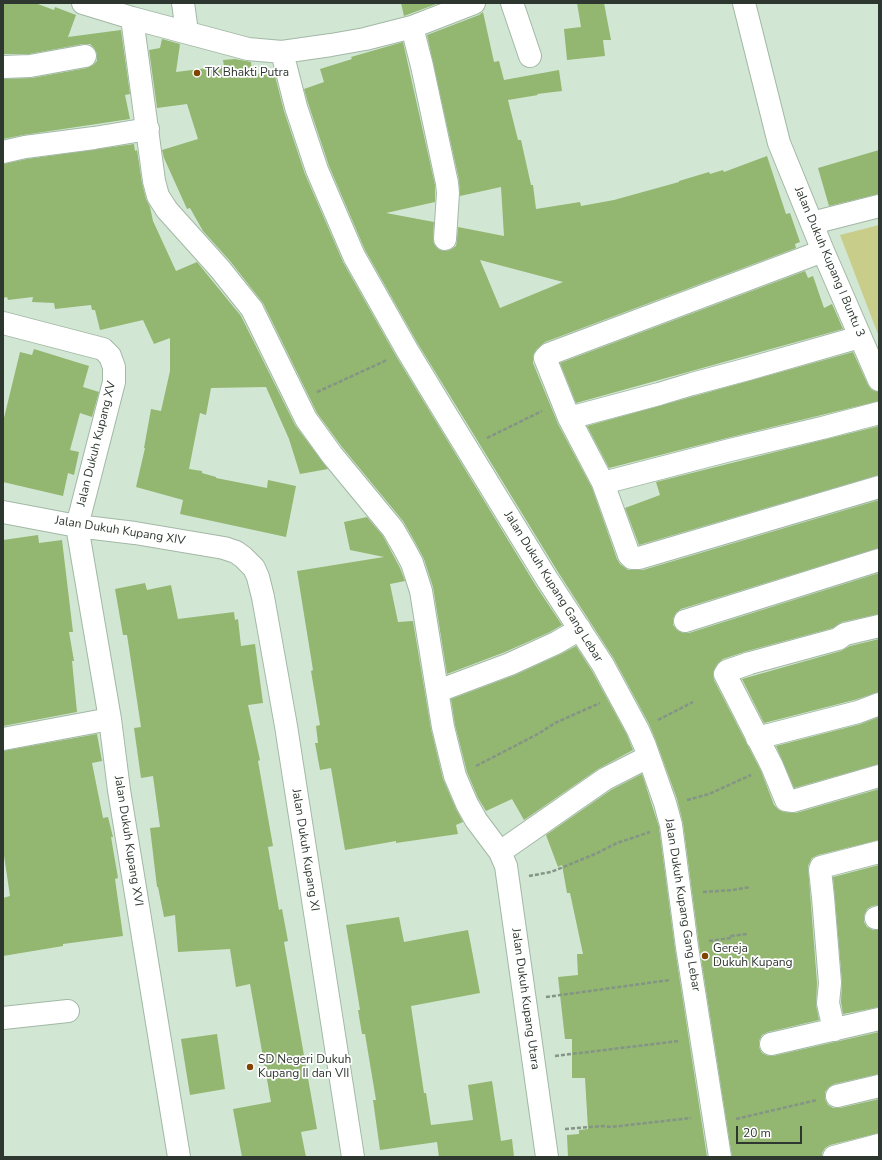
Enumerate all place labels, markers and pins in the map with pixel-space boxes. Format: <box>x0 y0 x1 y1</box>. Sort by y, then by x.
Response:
place label: TK Bhakti Putra <box>205 66 289 80</box>
marker: TK Bhakti Putra <box>192 68 202 78</box>
place label: Gereja Dukuh Kupang <box>713 942 793 970</box>
marker: Gereja Dukuh Kupang <box>700 951 710 961</box>
place label: SD Negeri Dukuh Kupang II dan VII <box>258 1053 351 1081</box>
marker: SD Negeri Dukuh Kupang II dan VII <box>245 1062 255 1072</box>

